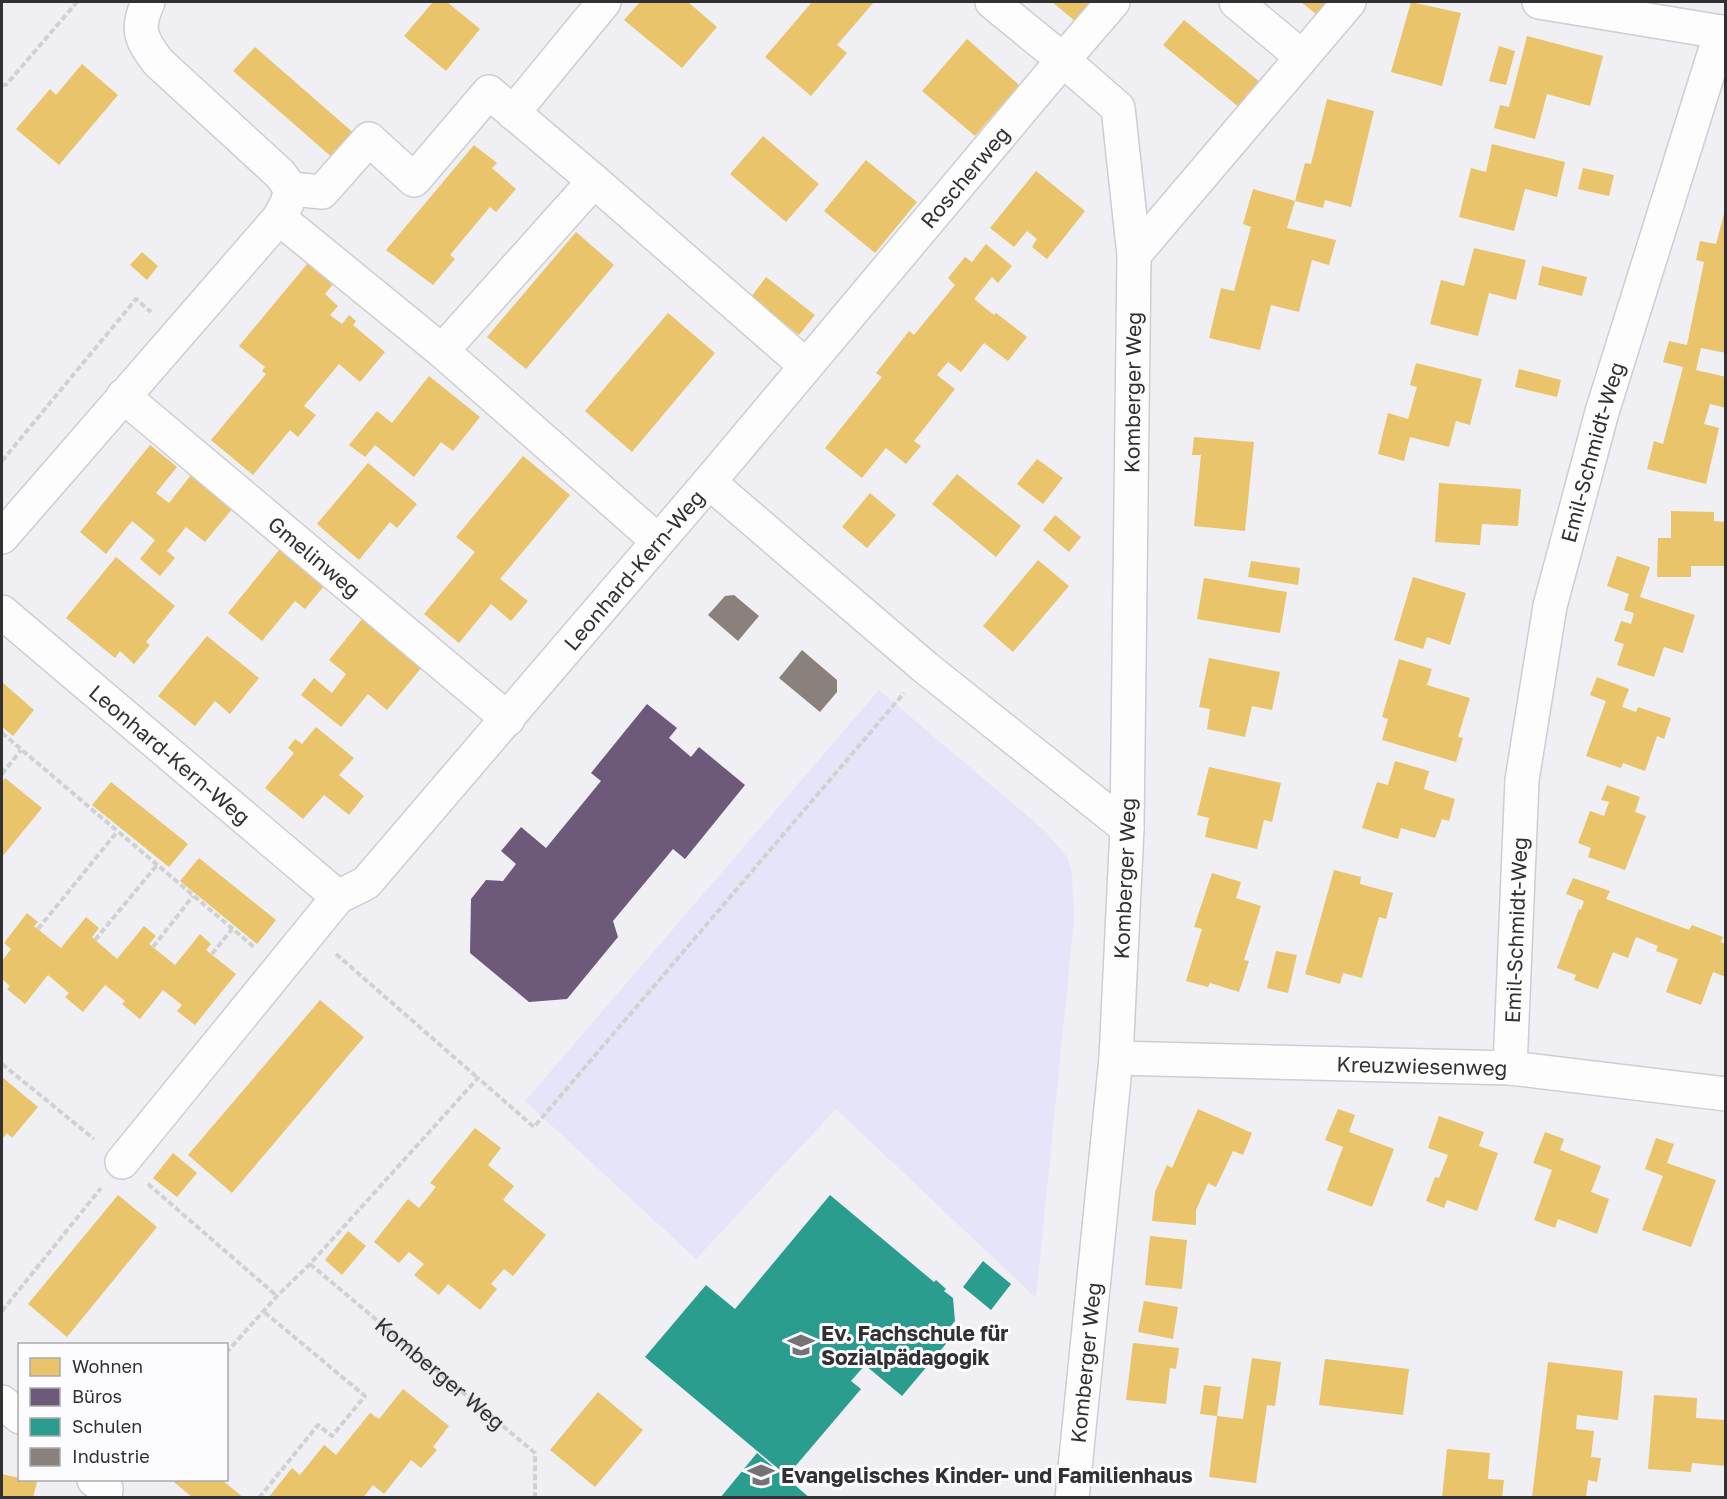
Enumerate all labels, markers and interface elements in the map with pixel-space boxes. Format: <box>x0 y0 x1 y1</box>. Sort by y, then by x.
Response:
street label: Roscherweg <box>915 121 1015 233</box>
street label: Komberger Weg <box>1118 312 1146 473</box>
street label: Emil-Schmidt-Weg <box>1555 359 1630 545</box>
street label: Leonhard-Kern-Weg <box>558 484 710 655</box>
street label: Gmelinweg <box>263 511 366 603</box>
street label: Leonhard-Kern-Weg <box>84 679 256 830</box>
street label: Komberger Weg <box>1108 798 1140 960</box>
street label: Emil-Schmidt-Weg <box>1499 837 1533 1024</box>
street label: Kreuzwiesenweg <box>1336 1051 1508 1081</box>
street label: Komberger Weg <box>1065 1281 1106 1444</box>
street label: Komberger Weg <box>370 1311 510 1435</box>
place label: Ev. Fachschule für Sozialpädagogik <box>821 1320 1008 1370</box>
school or university icon: Ev. Fachschule für Sozialpädagogik <box>786 1330 816 1360</box>
legend <box>18 1343 228 1481</box>
text: Wohnen <box>72 1355 143 1377</box>
text: Büros <box>72 1385 122 1407</box>
text: Schulen <box>72 1415 142 1437</box>
text: Industrie <box>72 1445 150 1467</box>
school or university icon: Evangelisches Kinder- und Familienhaus <box>746 1460 776 1490</box>
place label: Evangelisches Kinder- und Familienhaus <box>781 1462 1193 1488</box>

